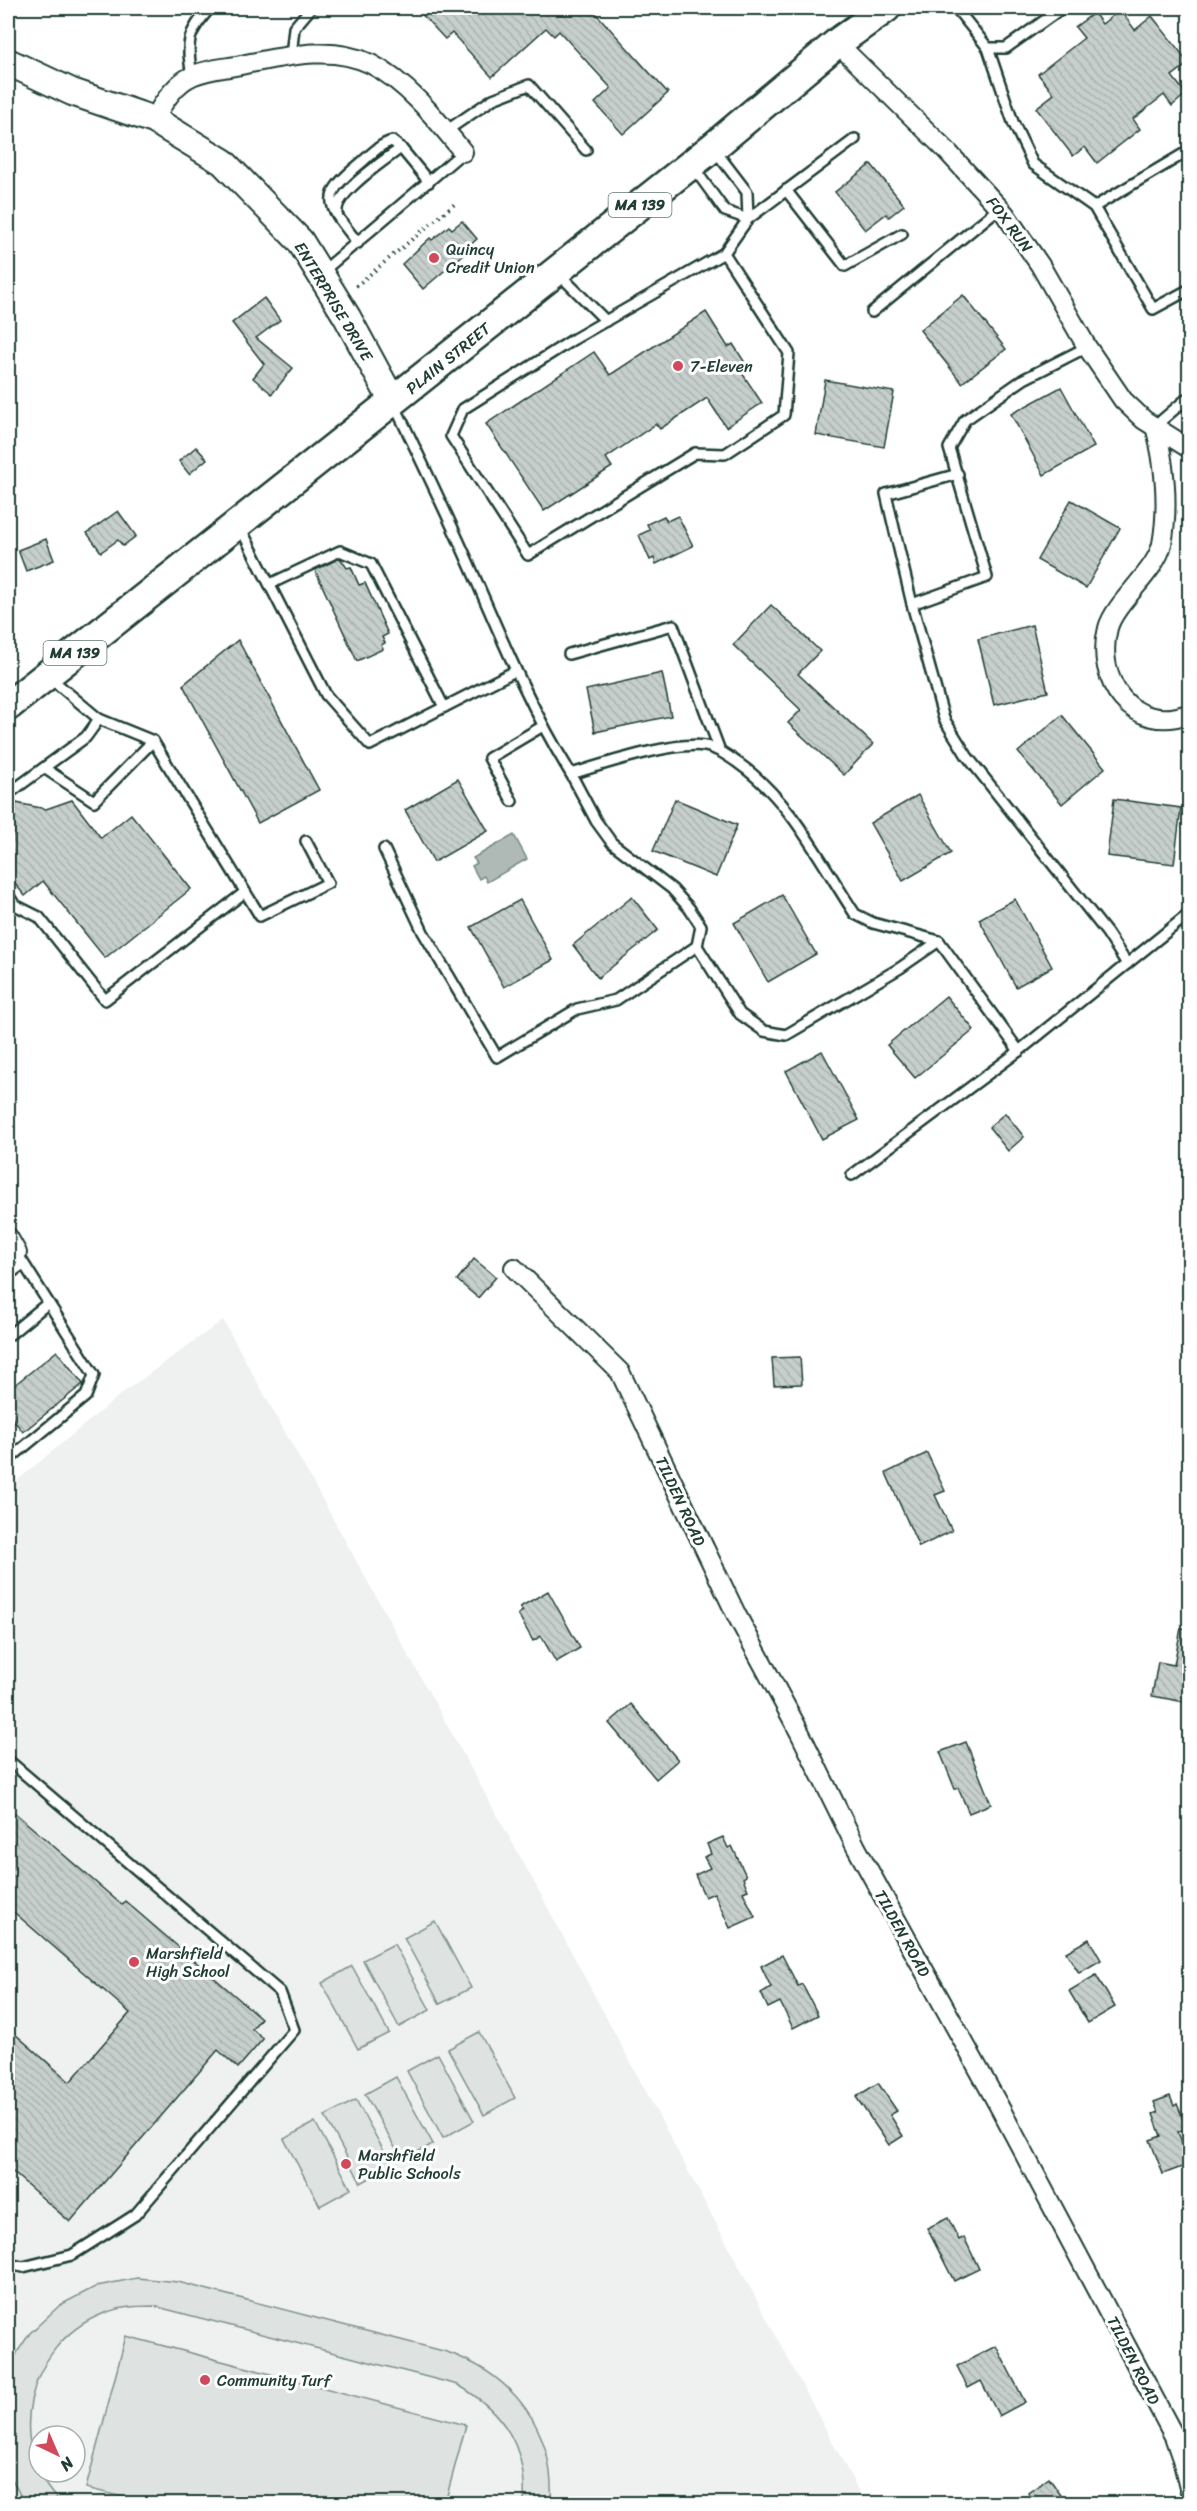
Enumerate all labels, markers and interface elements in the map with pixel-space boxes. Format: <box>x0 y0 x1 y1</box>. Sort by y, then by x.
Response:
street label: FOX RUN <box>978 190 1041 259</box>
road number: MA 139 <box>608 193 672 217</box>
place label: Quincy Credit Union <box>446 235 535 282</box>
street label: ENTERPRISE DRIVE <box>286 236 381 368</box>
marker: Quincy Credit Union <box>427 251 441 265</box>
street label: PLAIN STREET <box>399 314 498 402</box>
place label: 7-Eleven <box>690 352 753 381</box>
marker: 7-Eleven <box>671 359 685 373</box>
road number: MA 139 <box>44 641 106 665</box>
street label: TILDEN ROAD <box>647 1451 714 1551</box>
street label: TILDEN ROAD <box>866 1884 939 1983</box>
place label: Marshfield High School <box>146 1939 230 1986</box>
marker: Marshfield High School <box>127 1955 141 1969</box>
place label: Marshfield Public Schools <box>358 2141 461 2188</box>
marker: Marshfield Public Schools <box>339 2157 353 2171</box>
street label: TILDEN ROAD <box>1099 2311 1169 2410</box>
place label: Community Turf <box>217 2366 332 2395</box>
marker: Community Turf <box>198 2373 212 2387</box>
north arrow <box>27 2424 87 2484</box>
text: N <box>52 2449 82 2479</box>

